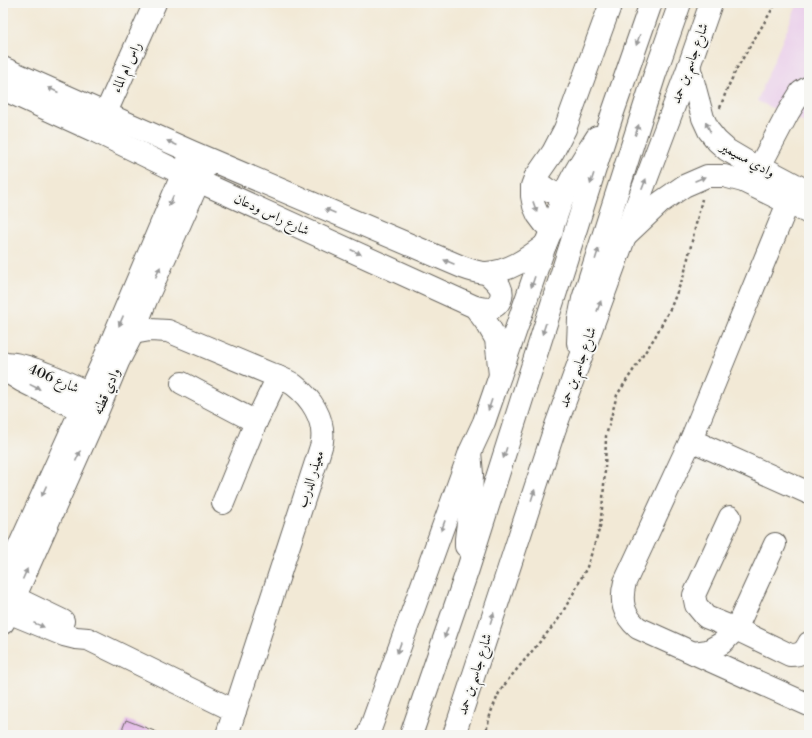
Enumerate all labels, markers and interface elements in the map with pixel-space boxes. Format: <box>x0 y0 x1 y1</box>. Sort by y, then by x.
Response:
street label: شارع جاسم بن حمد <box>667 20 717 108</box>
one-way arrow <box>635 34 641 46</box>
street label: راس ام الماء <box>108 39 149 97</box>
one-way arrow <box>47 87 59 93</box>
one-way arrow <box>704 121 711 133</box>
one-way arrow <box>634 124 640 136</box>
street label: وادي مسيمير <box>714 137 778 184</box>
one-way arrow <box>165 140 177 146</box>
one-way arrow <box>589 173 595 185</box>
one-way arrow <box>694 176 706 183</box>
one-way arrow <box>642 178 648 190</box>
street label: شارع راس ودعان <box>230 190 312 242</box>
one-way arrow <box>168 196 174 207</box>
one-way arrow <box>533 201 539 213</box>
one-way arrow <box>324 208 335 214</box>
one-way arrow <box>594 247 600 259</box>
one-way arrow <box>350 249 362 255</box>
one-way arrow <box>444 259 455 265</box>
one-way arrow <box>155 267 161 278</box>
one-way arrow <box>529 276 535 288</box>
one-way arrow <box>597 300 603 312</box>
one-way arrow <box>117 315 124 327</box>
one-way arrow <box>541 324 547 336</box>
street label: شارع جاسم بن حمد <box>555 324 605 412</box>
street label: شارع 406 <box>25 360 82 399</box>
street label: وادي قطنه <box>89 365 127 418</box>
one-way arrow <box>30 384 41 390</box>
one-way arrow <box>487 399 493 411</box>
street label: معيذر الدرب <box>293 448 329 510</box>
one-way arrow <box>502 448 508 460</box>
one-way arrow <box>75 450 81 461</box>
one-way arrow <box>41 485 47 497</box>
one-way arrow <box>530 488 536 500</box>
one-way arrow <box>440 520 446 532</box>
one-way arrow <box>22 569 28 580</box>
one-way arrow <box>489 612 495 624</box>
one-way arrow <box>34 622 45 628</box>
one-way arrow <box>443 627 449 639</box>
street label: شارع جاسم بن حمد <box>453 631 500 719</box>
one-way arrow <box>396 643 402 655</box>

